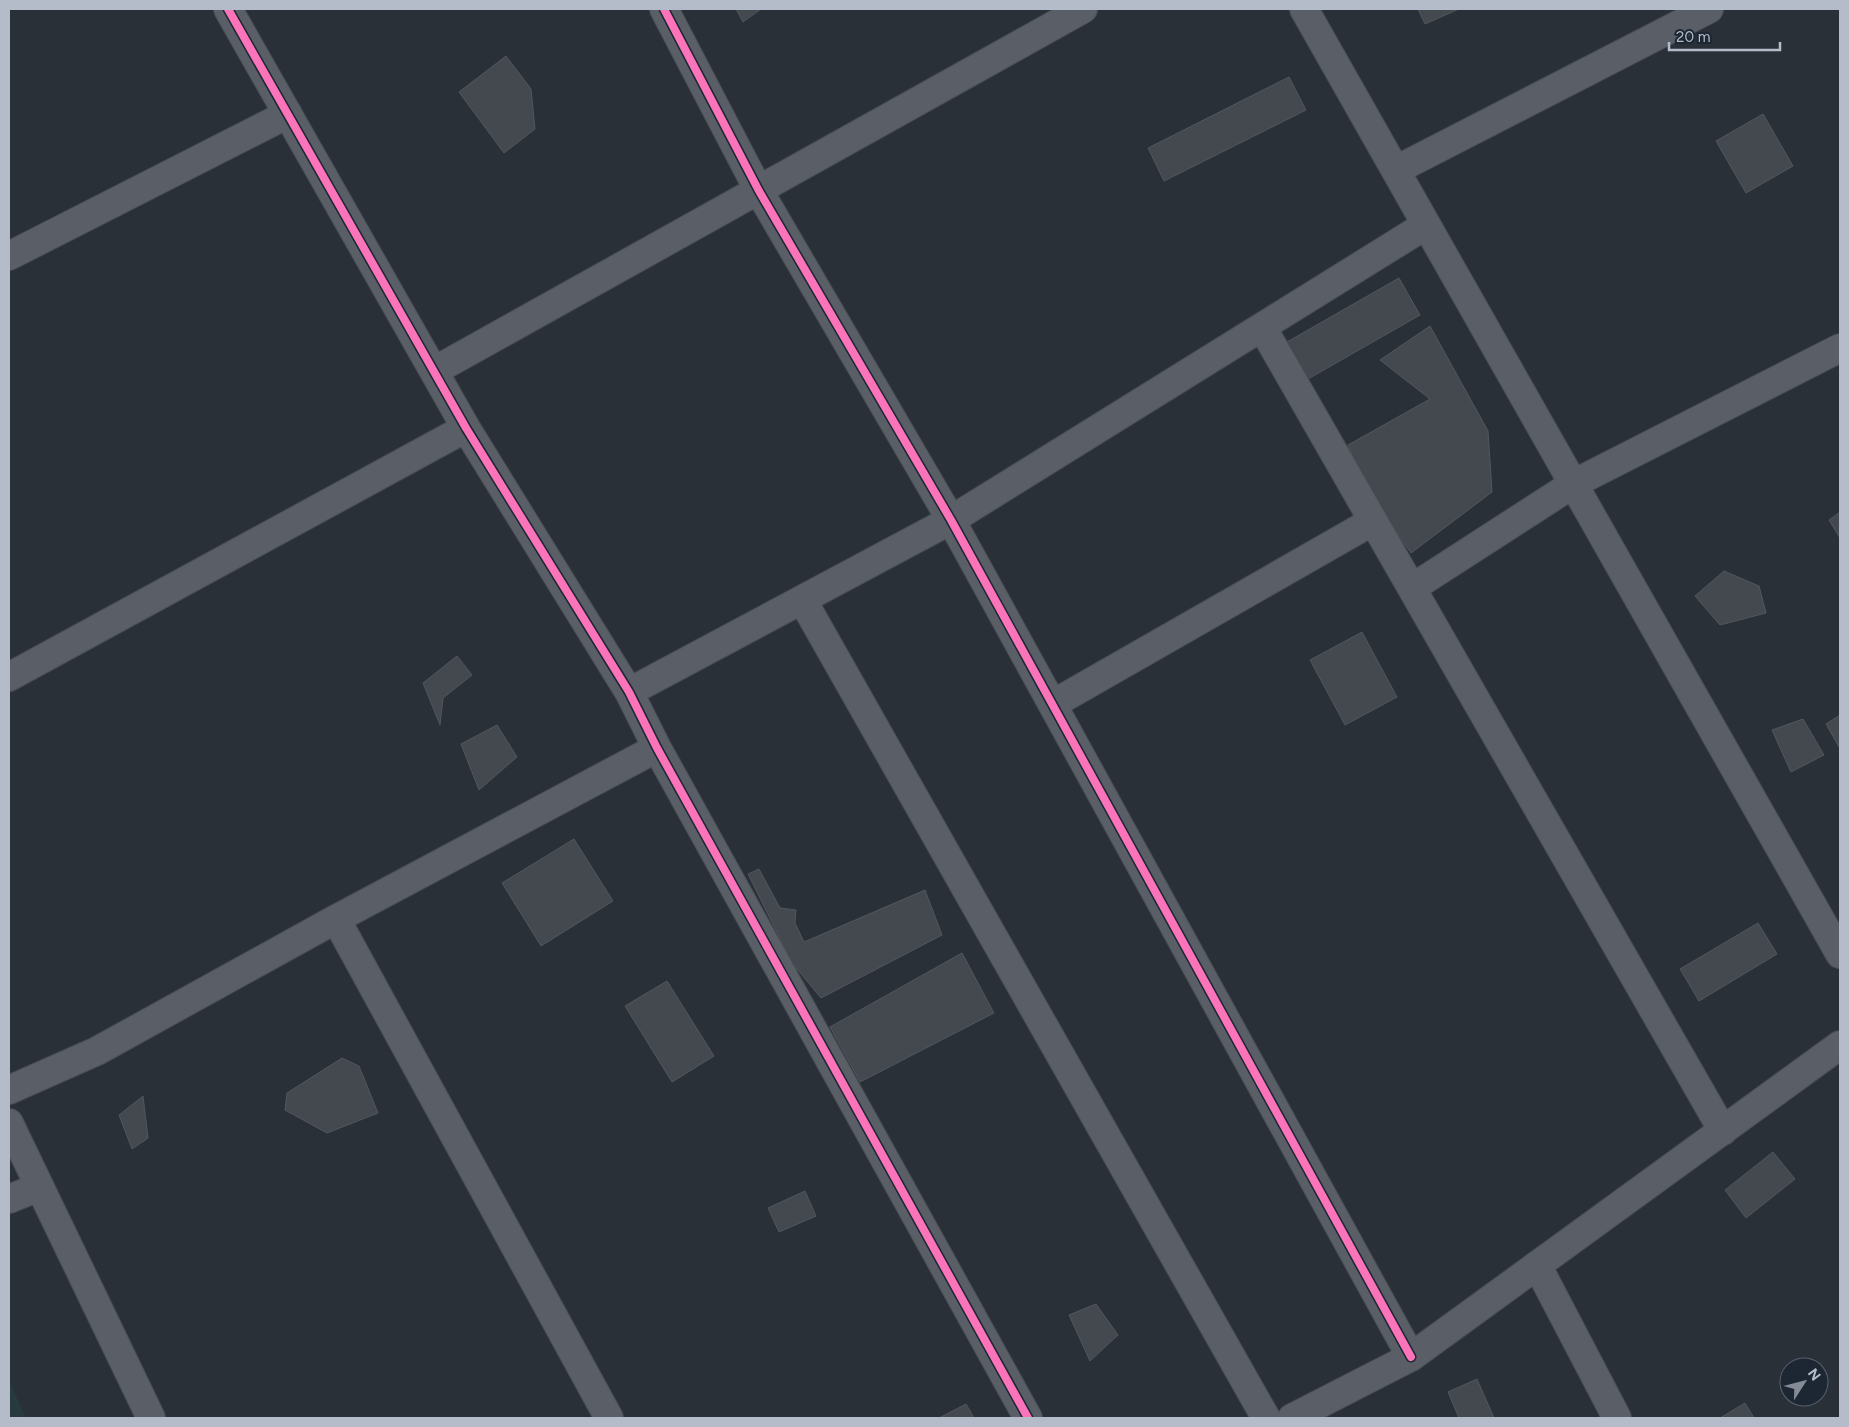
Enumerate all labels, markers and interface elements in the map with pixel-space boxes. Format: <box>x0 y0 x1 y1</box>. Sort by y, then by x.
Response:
scale bar <box>1669 20 1780 52</box>
text: 20 m <box>1676 28 1710 46</box>
north arrow <box>1779 1357 1829 1407</box>
text: N <box>1804 1365 1824 1384</box>

